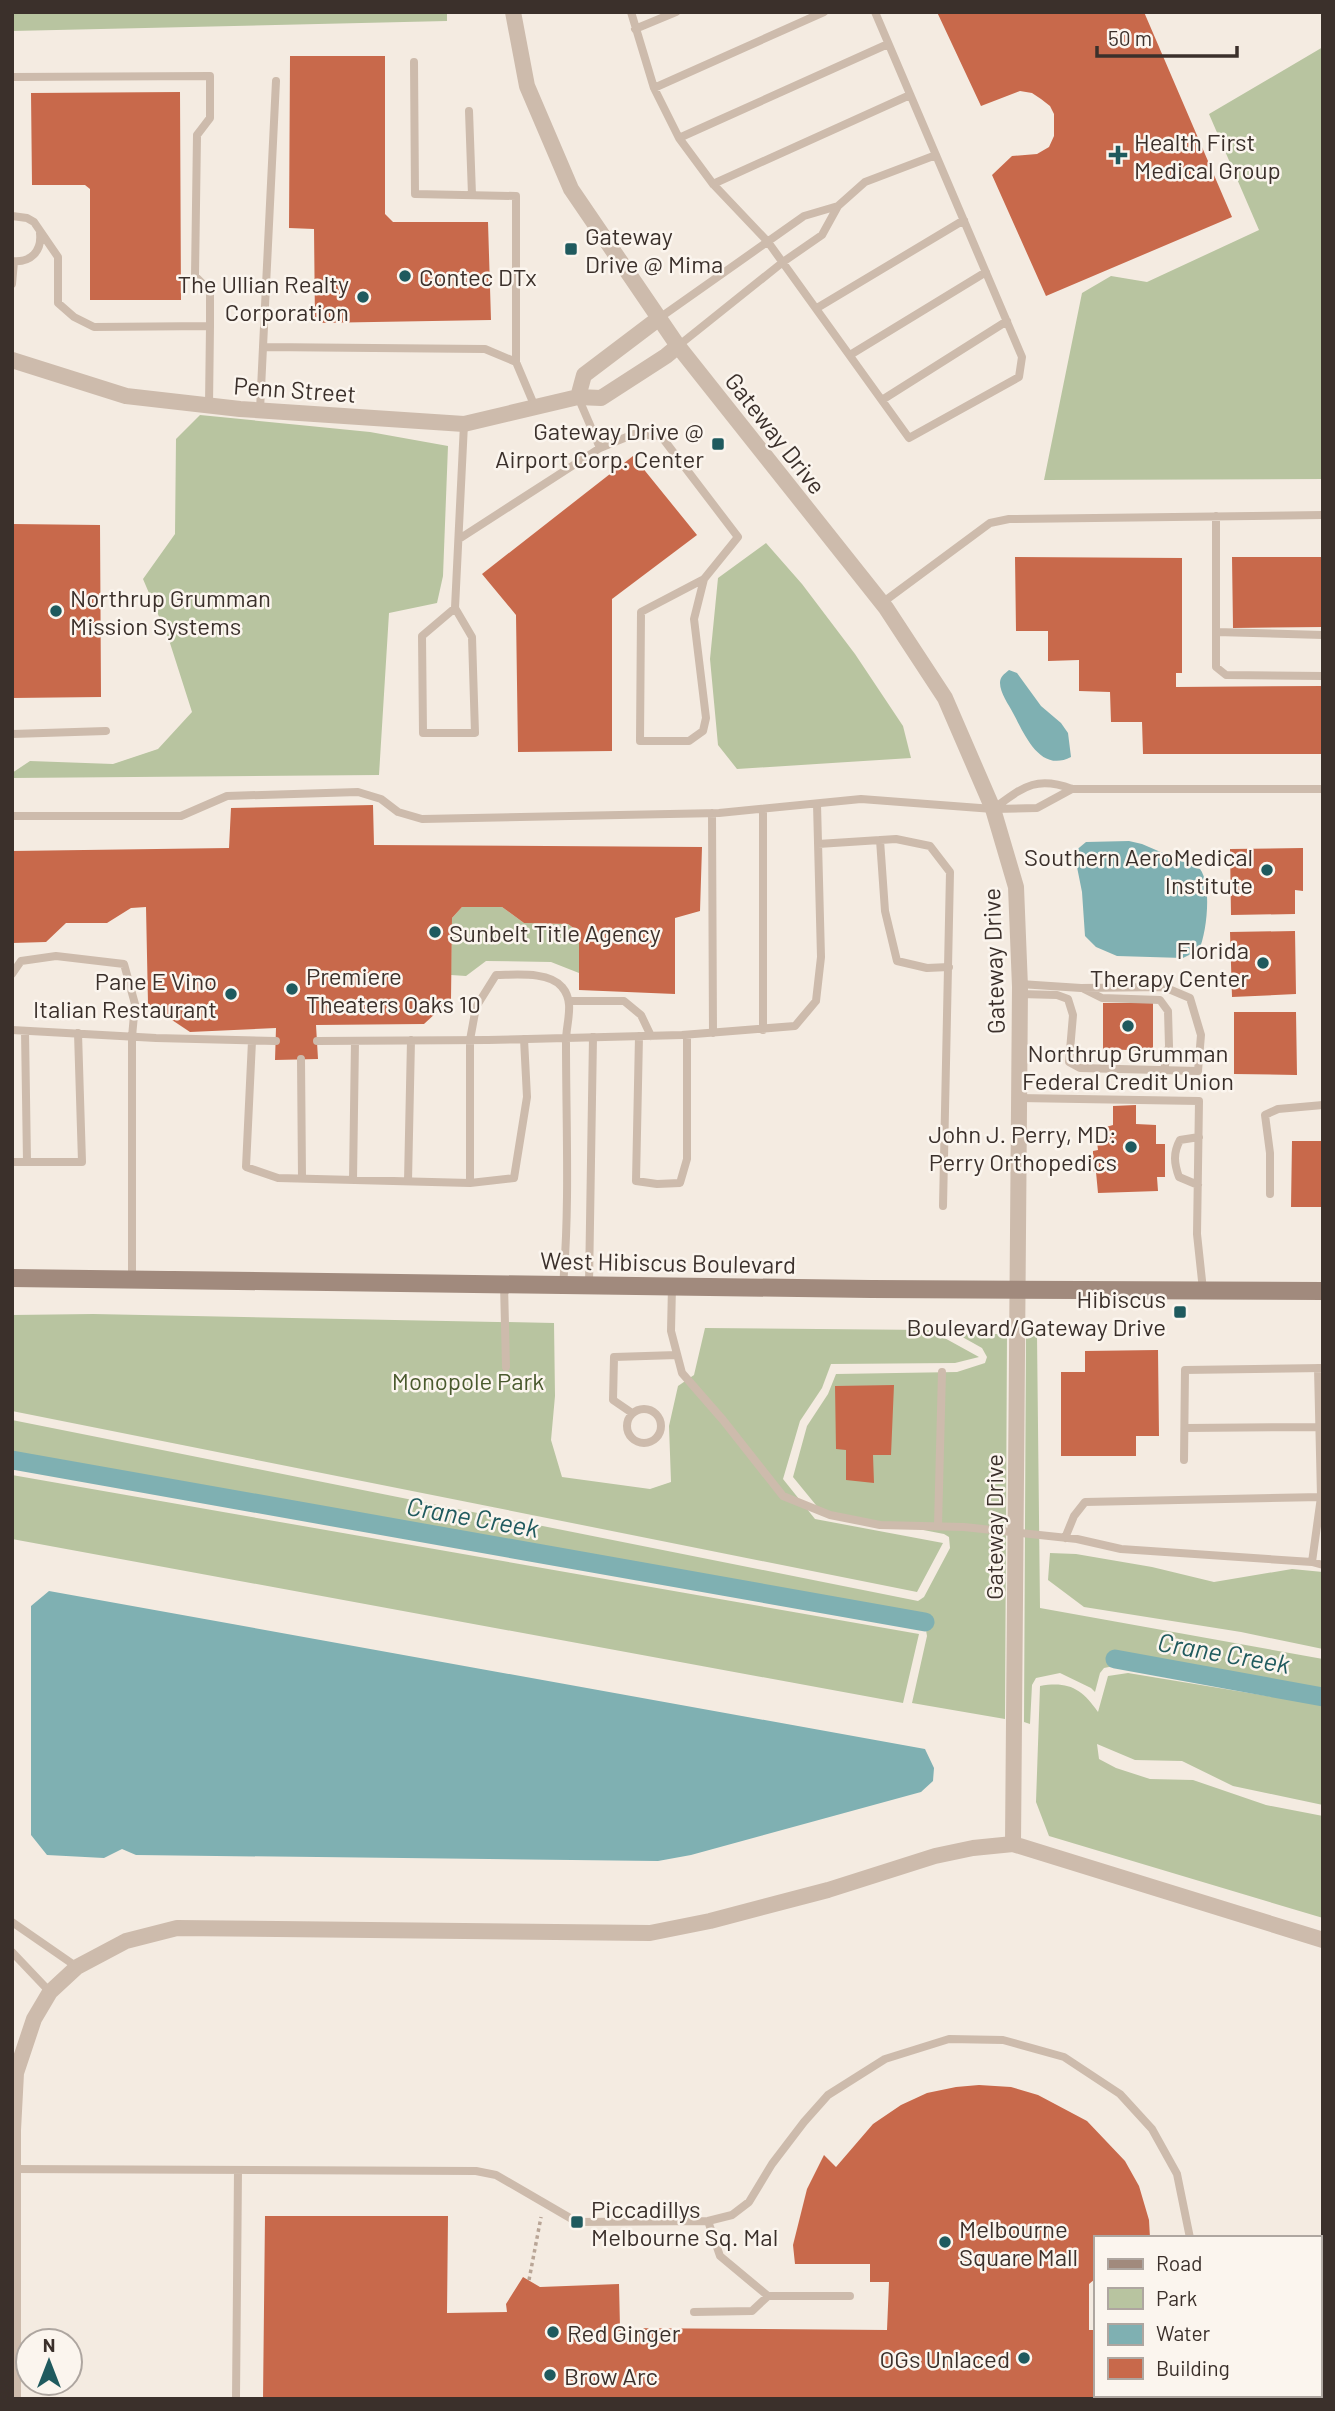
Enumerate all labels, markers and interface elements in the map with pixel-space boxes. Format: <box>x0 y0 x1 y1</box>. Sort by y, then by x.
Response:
scale bar <box>1097 14 1237 58</box>
text: 50 m <box>1108 25 1152 50</box>
place label: Health First Medical Group <box>1134 127 1281 184</box>
marker: Health First Medical Group <box>1108 145 1128 165</box>
place label: Gateway Drive @ Mima <box>585 221 723 278</box>
marker: Gateway Drive @ Mima <box>563 241 579 257</box>
place label: Contec DTx <box>419 262 537 291</box>
marker: Contec DTx <box>397 268 413 284</box>
place label: The Ullian Realty Corporation <box>177 269 349 326</box>
marker: The Ullian Realty Corporation <box>355 289 371 305</box>
street label: Gateway Drive <box>720 367 832 499</box>
street label: Penn Street <box>233 370 357 408</box>
place label: Gateway Drive @ Airport Corp. Center <box>495 416 704 473</box>
marker: Gateway Drive @ Airport Corp. Center <box>710 436 726 452</box>
place label: Northrup Grumman Mission Systems <box>70 583 271 640</box>
marker: Northrup Grumman Mission Systems <box>48 603 64 619</box>
place label: Southern AeroMedical Institute <box>1024 842 1253 899</box>
marker: Southern AeroMedical Institute <box>1259 862 1275 878</box>
street label: Gateway Drive <box>976 887 1010 1035</box>
place label: Sunbelt Title Agency <box>449 918 661 947</box>
marker: Sunbelt Title Agency <box>427 924 443 940</box>
place label: Florida Therapy Center <box>1090 935 1249 992</box>
marker: Florida Therapy Center <box>1255 955 1271 971</box>
place label: Premiere Theaters Oaks 10 <box>306 961 481 1018</box>
place label: Pane E Vino Italian Restaurant <box>33 966 217 1023</box>
marker: Premiere Theaters Oaks 10 <box>284 981 300 997</box>
marker: Pane E Vino Italian Restaurant <box>223 986 239 1002</box>
marker: Northrup Grumman Federal Credit Union <box>1120 1018 1136 1034</box>
place label: Northrup Grumman Federal Credit Union <box>1022 1038 1234 1095</box>
place label: John J. Perry, MD: Perry Orthopedics <box>928 1119 1117 1176</box>
marker: John J. Perry, MD: Perry Orthopedics <box>1123 1139 1139 1155</box>
street label: West Hibiscus Boulevard <box>540 1245 796 1279</box>
place label: Hibiscus Boulevard/Gateway Drive <box>906 1284 1166 1341</box>
marker: Hibiscus Boulevard/Gateway Drive <box>1172 1304 1188 1320</box>
park label: Monopole Park <box>392 1366 544 1395</box>
street label: Gateway Drive <box>979 1454 1008 1600</box>
water label: Crane Creek <box>404 1489 542 1543</box>
water label: Crane Creek <box>1155 1625 1293 1679</box>
place label: Piccadillys Melbourne Sq. Mal <box>591 2194 778 2251</box>
marker: Piccadillys Melbourne Sq. Mal <box>569 2214 585 2230</box>
place label: Melbourne Square Mall <box>959 2214 1078 2271</box>
marker: Melbourne Square Mall <box>937 2234 953 2250</box>
legend <box>1094 2236 1321 2397</box>
text: Road <box>1156 2250 1202 2275</box>
text: Park <box>1156 2285 1197 2310</box>
place label: Red Ginger <box>567 2318 681 2347</box>
text: Water <box>1156 2320 1211 2345</box>
marker: Red Ginger <box>545 2324 561 2340</box>
north arrow <box>14 2327 84 2397</box>
text: N <box>43 2333 55 2356</box>
place label: OGs Unlaced <box>879 2344 1010 2373</box>
marker: OGs Unlaced <box>1016 2350 1032 2366</box>
text: Building <box>1156 2355 1230 2380</box>
place label: Brow Arc <box>564 2361 658 2390</box>
marker: Brow Arc <box>542 2367 558 2383</box>

